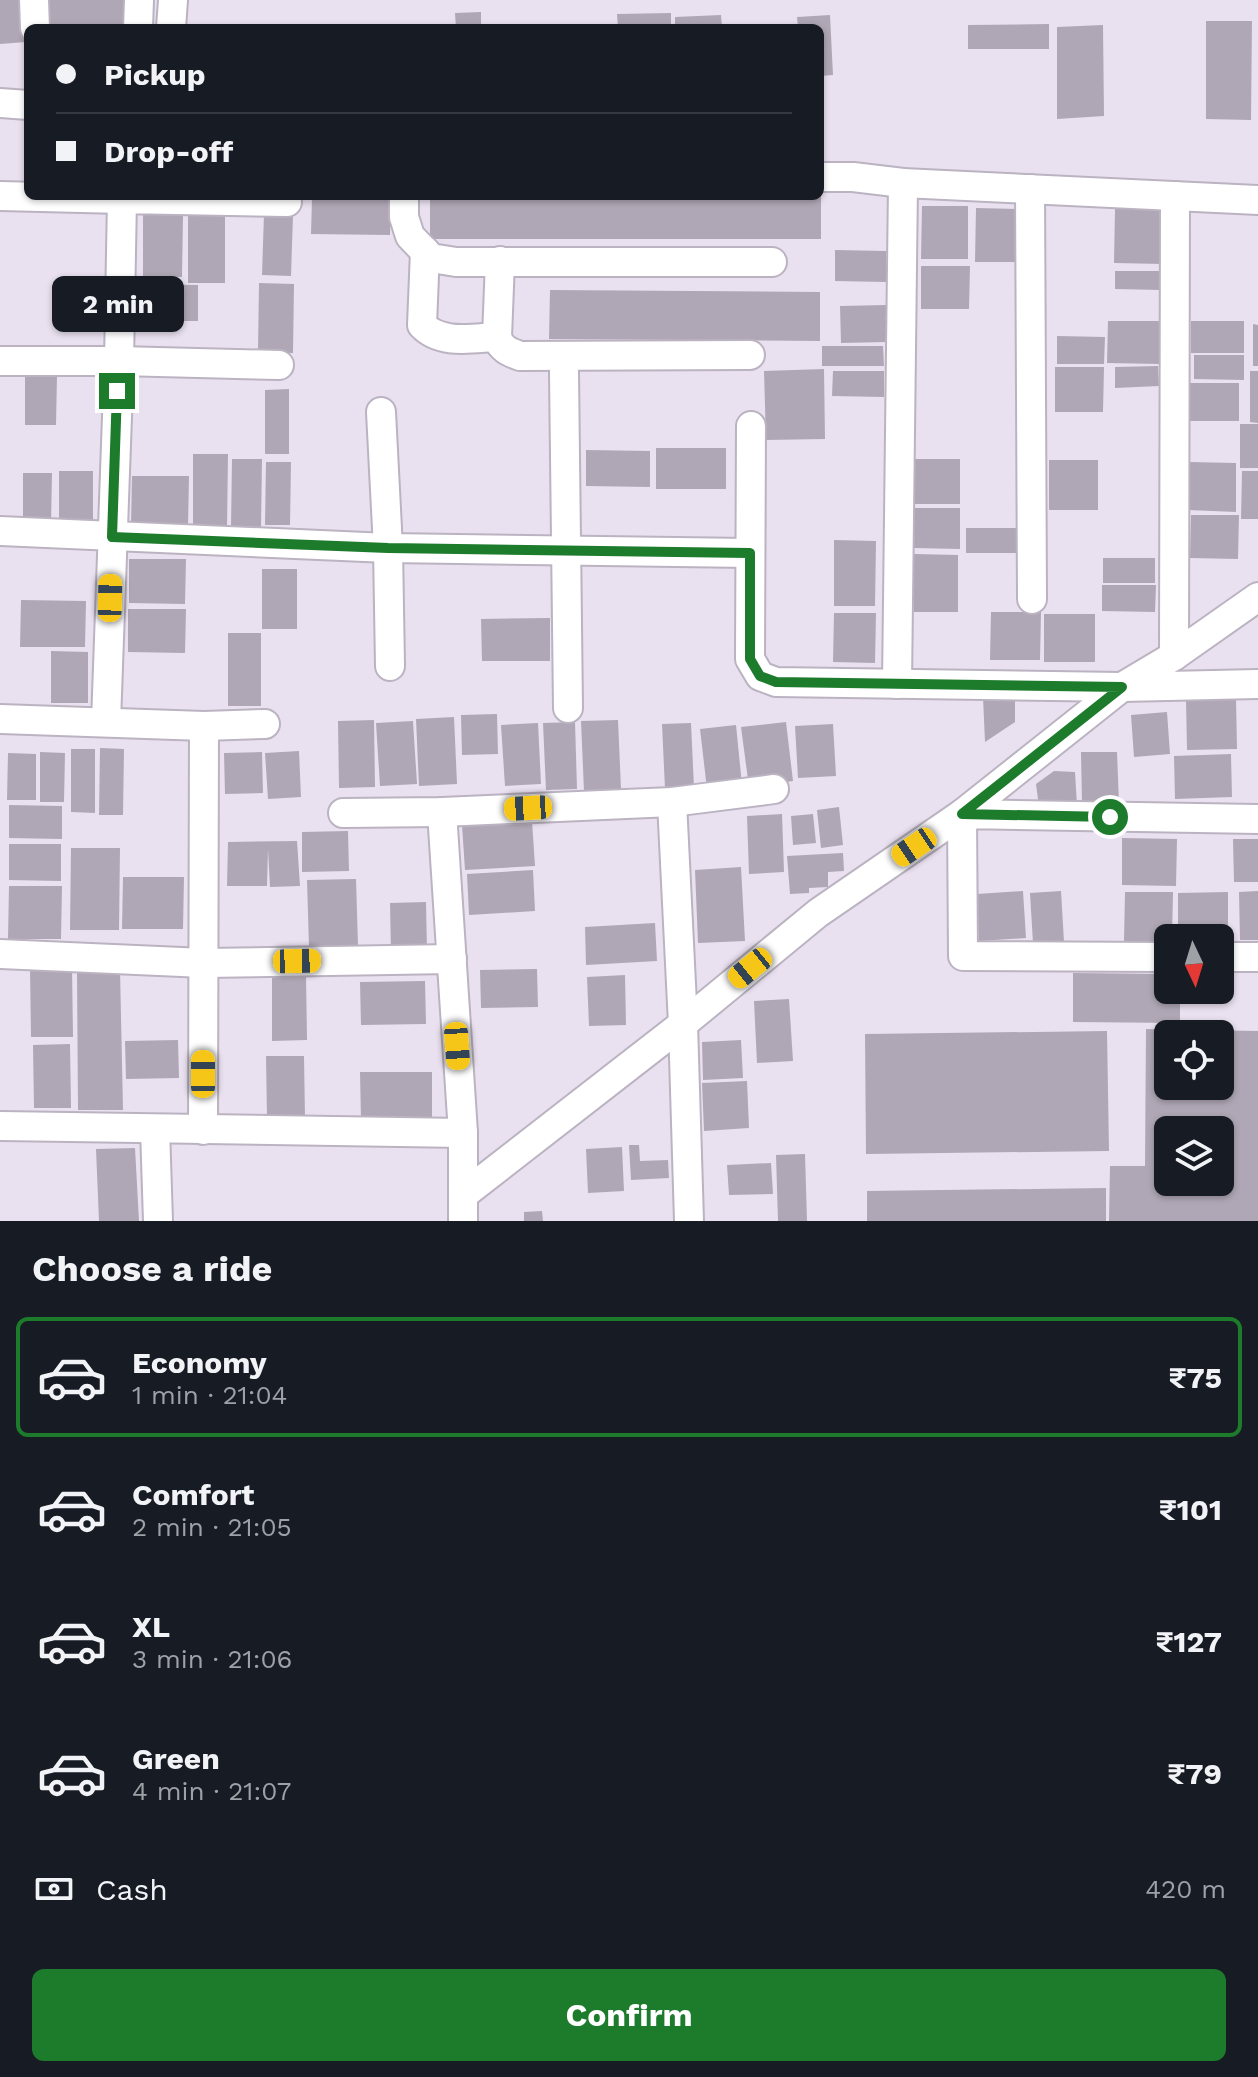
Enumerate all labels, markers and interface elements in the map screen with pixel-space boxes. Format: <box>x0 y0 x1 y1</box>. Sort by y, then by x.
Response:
text: Pickup <box>104 57 206 92</box>
text: Drop-off <box>104 134 233 169</box>
callout: 2 min <box>51 275 183 331</box>
text: 2 min <box>82 289 154 319</box>
route end <box>99 373 135 409</box>
car <box>98 574 122 622</box>
car <box>503 795 553 821</box>
route start <box>1092 799 1128 835</box>
car <box>887 824 941 870</box>
north arrow <box>1154 924 1234 1004</box>
map controls <box>1154 924 1234 1196</box>
car <box>724 944 776 992</box>
car <box>273 949 321 973</box>
button: locate <box>1154 1020 1234 1100</box>
car <box>443 1021 471 1071</box>
car <box>191 1050 215 1098</box>
button: layers <box>1154 1116 1234 1196</box>
text: Choose a ride <box>32 1248 272 1290</box>
icon: car <box>36 1341 108 1413</box>
text: Economy <box>132 1345 267 1380</box>
text: ₹75 <box>1169 1360 1222 1395</box>
text: 1 min · 21:04 <box>132 1380 287 1410</box>
icon: car <box>36 1473 108 1545</box>
text: Comfort <box>132 1477 254 1512</box>
text: ₹101 <box>1159 1492 1222 1527</box>
text: 2 min · 21:05 <box>132 1512 292 1542</box>
icon: car <box>36 1605 108 1677</box>
text: XL <box>132 1609 170 1644</box>
text: ₹127 <box>1155 1624 1222 1659</box>
text: 3 min · 21:06 <box>132 1644 292 1674</box>
icon: car <box>36 1737 108 1809</box>
text: Green <box>132 1741 220 1776</box>
text: ₹79 <box>1167 1756 1222 1791</box>
text: 4 min · 21:07 <box>132 1776 291 1806</box>
icon: cash <box>32 1867 76 1911</box>
text: Cash <box>96 1872 168 1907</box>
text: 420 m <box>1145 1874 1226 1904</box>
button: Confirm <box>32 1969 1226 2061</box>

